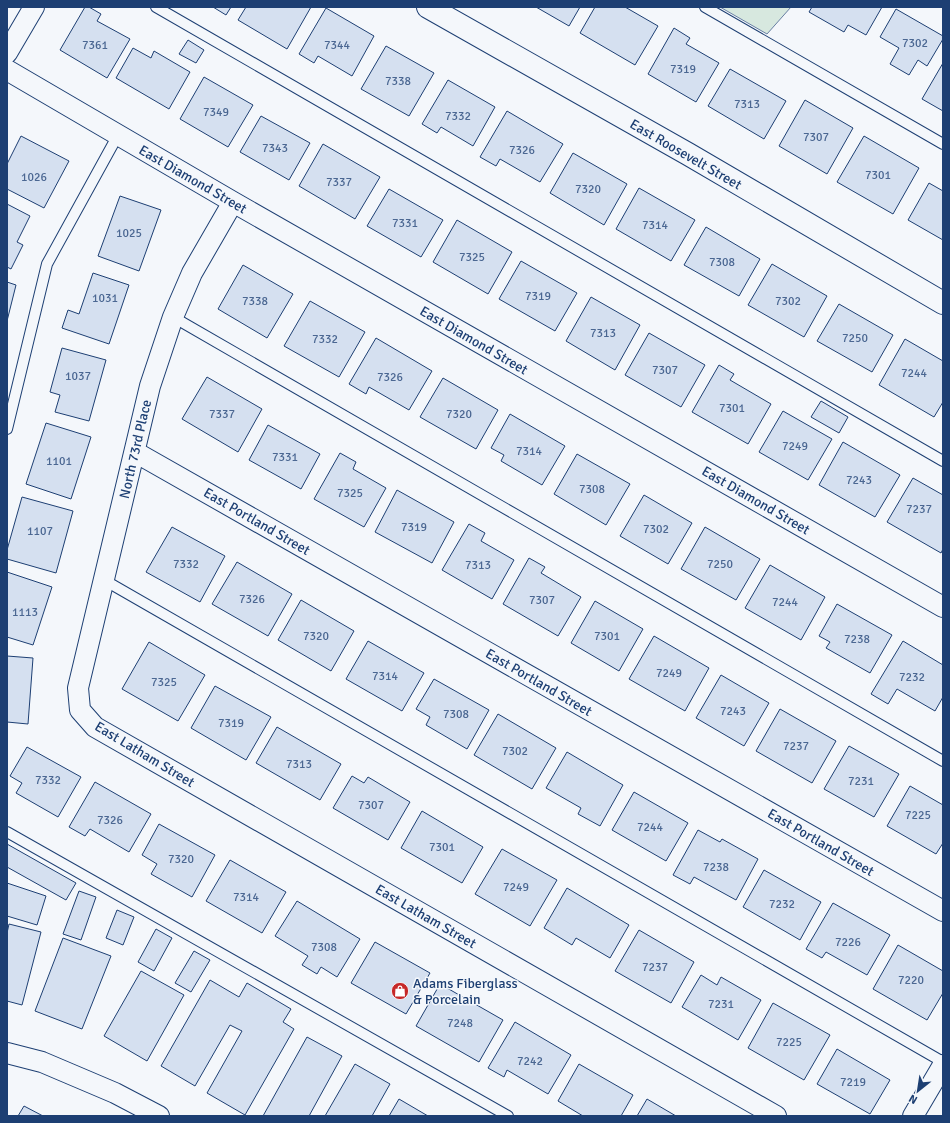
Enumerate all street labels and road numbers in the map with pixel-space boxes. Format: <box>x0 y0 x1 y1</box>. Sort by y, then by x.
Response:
street label: East Roosevelt Street <box>627 115 745 193</box>
street label: East Diamond Street <box>136 142 250 217</box>
street label: East Diamond Street <box>417 303 531 378</box>
street label: North 73rd Place <box>116 398 155 500</box>
street label: East Diamond Street <box>699 463 813 538</box>
street label: East Portland Street <box>201 484 313 559</box>
street label: East Portland Street <box>483 645 595 720</box>
street label: East Latham Street <box>92 718 198 791</box>
street label: East Portland Street <box>765 805 877 880</box>
street label: East Latham Street <box>372 881 479 952</box>

